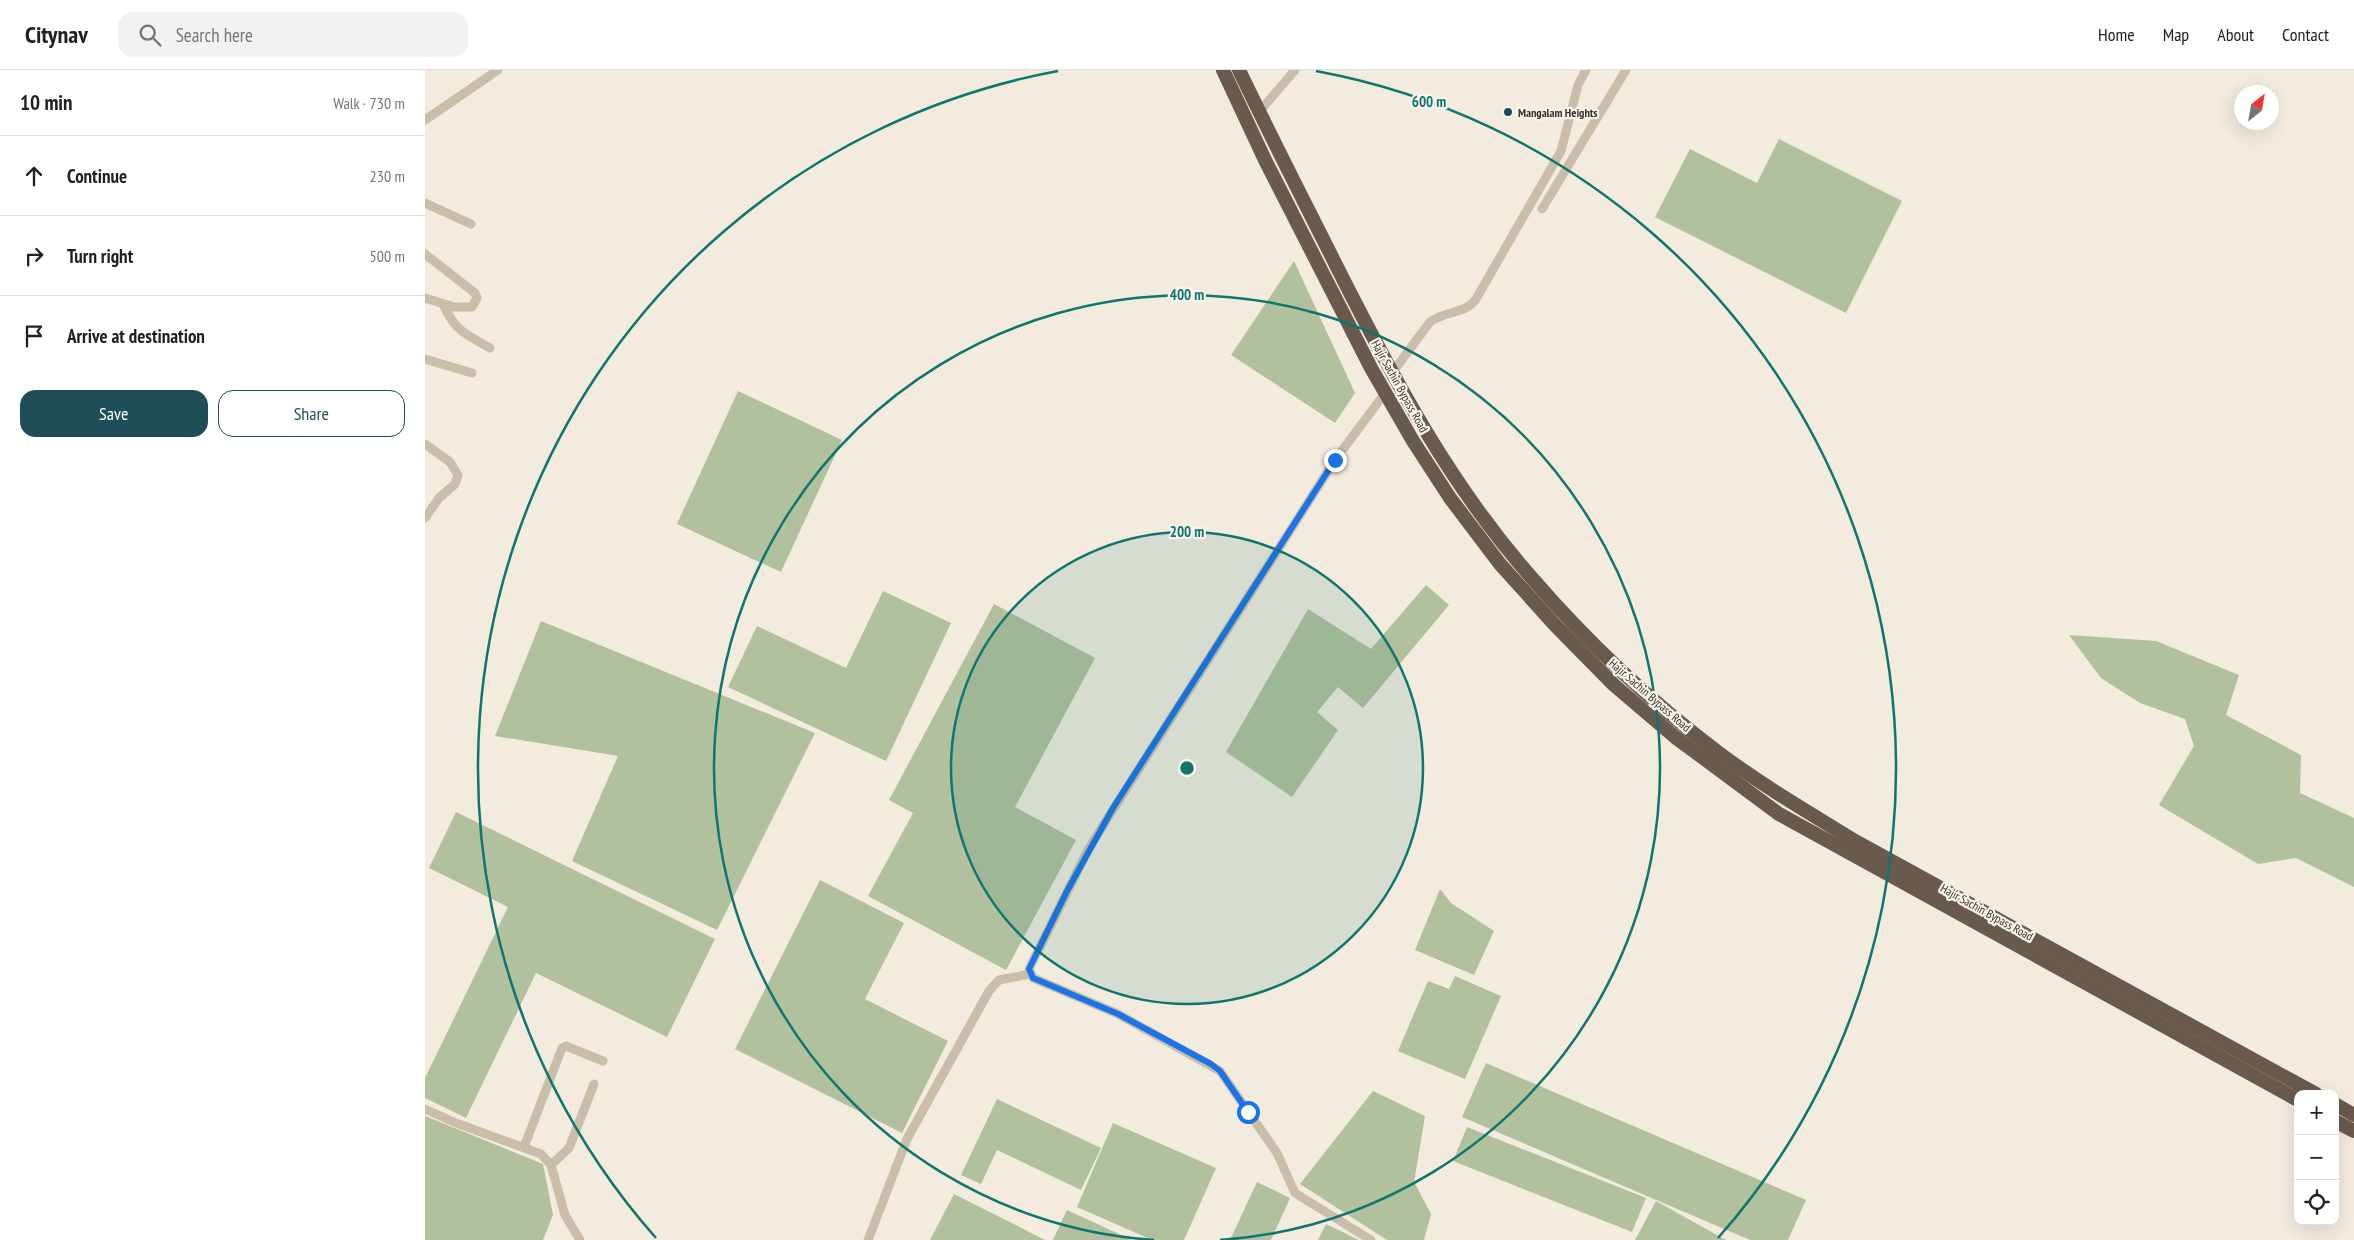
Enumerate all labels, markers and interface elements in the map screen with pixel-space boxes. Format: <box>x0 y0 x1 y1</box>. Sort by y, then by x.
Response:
search box <box>118 12 468 57</box>
text: Citynav <box>25 19 88 50</box>
icon: search <box>136 21 164 49</box>
text: Search here <box>176 23 253 47</box>
text: Home <box>2098 23 2135 46</box>
text: Map <box>2163 23 2189 46</box>
text: About <box>2217 23 2254 46</box>
text: Contact <box>2282 23 2329 46</box>
north arrow <box>2234 85 2279 130</box>
text: 10 min <box>20 89 72 116</box>
text: 600 m <box>1412 92 1446 111</box>
text: Walk · 730 m <box>333 93 405 113</box>
place label: Mangalam Heights <box>1518 105 1598 120</box>
marker: Mangalam Heights <box>1502 106 1514 118</box>
icon: ahead <box>20 162 48 190</box>
text: Continue <box>67 164 127 188</box>
text: 230 m <box>370 166 405 186</box>
icon: right <box>20 242 48 270</box>
text: Turn right <box>67 244 133 268</box>
text: 500 m <box>370 246 405 266</box>
text: 400 m <box>1170 285 1204 304</box>
icon: arrive <box>20 322 48 350</box>
text: Arrive at destination <box>67 324 205 348</box>
street label: Hajir Sachin Bypass Road <box>1368 337 1432 435</box>
button: Save <box>20 390 208 437</box>
button: Share <box>218 390 405 437</box>
route end <box>1324 449 1347 472</box>
text: 200 m <box>1170 522 1204 541</box>
street label: Hajir Sachin Bypass Road <box>1606 655 1694 735</box>
centre of rings <box>1178 759 1196 777</box>
street label: Hajir Sachin Bypass Road <box>1938 880 2036 944</box>
map controls <box>2294 1090 2339 1225</box>
button: + <box>2294 1090 2339 1135</box>
route start <box>1237 1101 1260 1124</box>
button: − <box>2294 1135 2339 1180</box>
button: locate <box>2294 1180 2339 1225</box>

